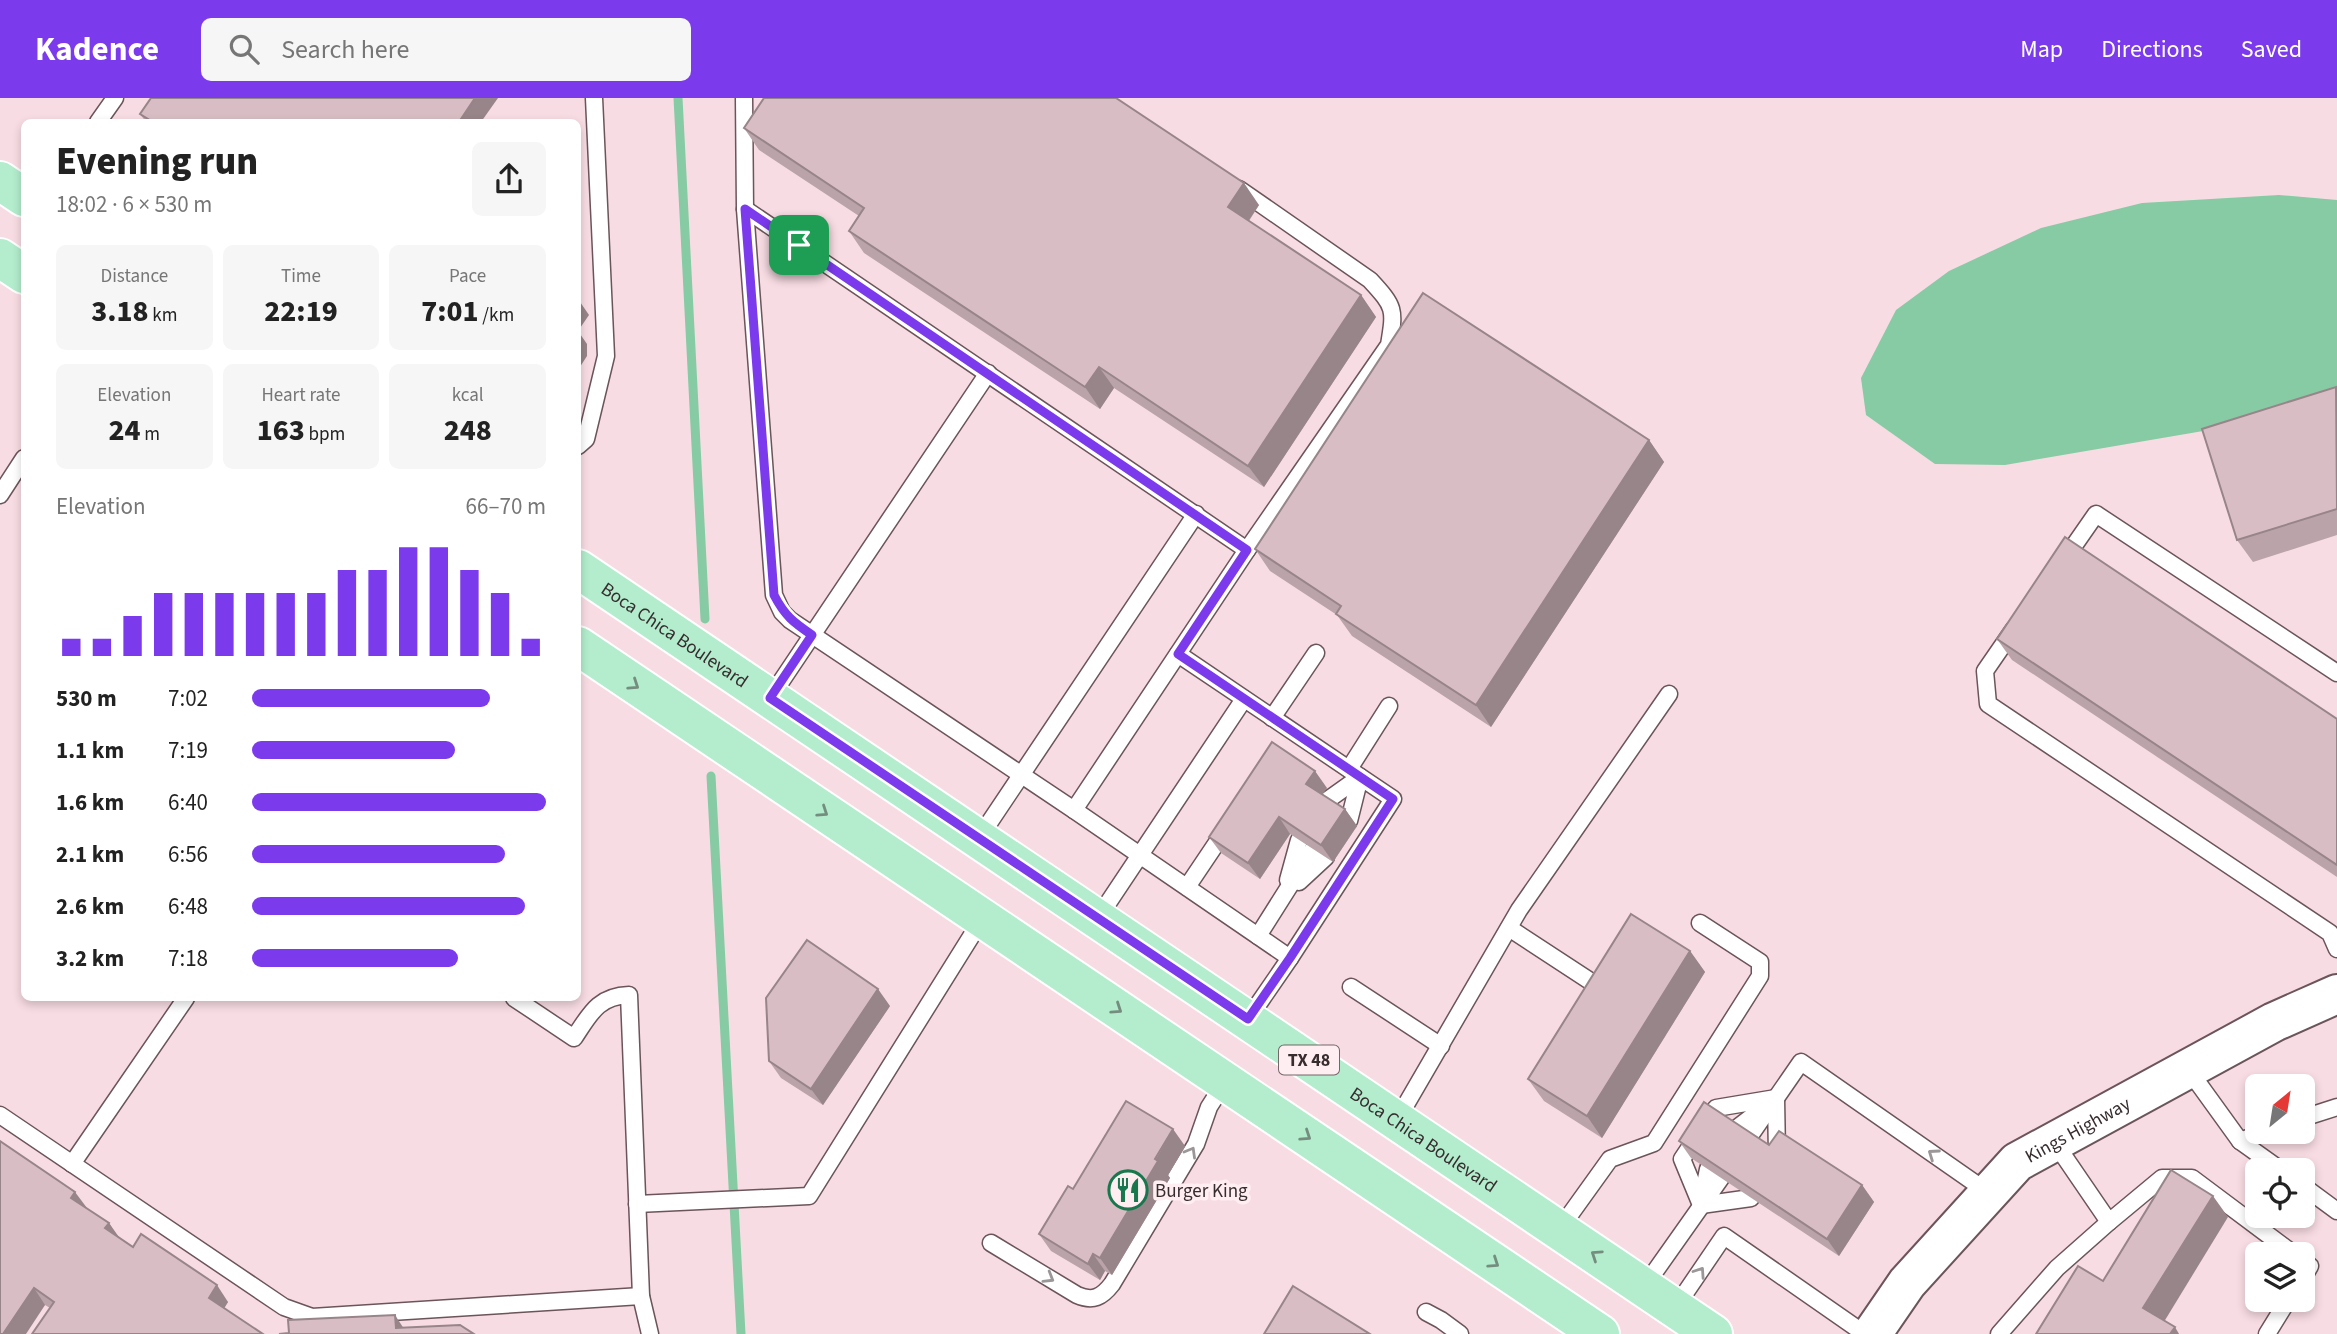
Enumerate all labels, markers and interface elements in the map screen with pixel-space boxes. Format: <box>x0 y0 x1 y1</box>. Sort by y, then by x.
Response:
search box <box>201 18 691 81</box>
text: Kadence <box>35 26 159 73</box>
icon: search <box>225 30 263 68</box>
text: Search here <box>281 31 409 68</box>
text: Map <box>2020 32 2063 67</box>
text: Directions <box>2101 32 2203 67</box>
text: Saved <box>2241 32 2302 67</box>
text: Evening run <box>56 135 258 189</box>
button: share <box>472 142 546 216</box>
text: 18:02 · 6 × 530 m <box>56 188 212 221</box>
pin <box>769 215 829 275</box>
icon: arrive <box>780 226 818 264</box>
text: Distance <box>101 263 168 290</box>
text: Time <box>281 263 321 290</box>
text: Pace <box>449 263 486 290</box>
text: 3.18 <box>91 290 149 333</box>
text: 22:19 <box>264 290 338 333</box>
text: 7:01 <box>421 290 479 333</box>
text: km <box>149 302 178 329</box>
text: /km <box>479 302 514 329</box>
text: Elevation <box>97 382 171 409</box>
text: Heart rate <box>261 382 340 409</box>
text: kcal <box>452 382 484 409</box>
text: 24 <box>109 409 141 452</box>
text: 163 <box>257 409 305 452</box>
text: 248 <box>444 409 492 452</box>
text: m <box>141 421 160 448</box>
text: bpm <box>305 421 345 448</box>
text: Elevation <box>56 490 146 523</box>
text: 66–70 m <box>466 490 546 523</box>
street label: Boca Chica Boulevard <box>595 576 753 695</box>
one-way arrow <box>626 676 639 689</box>
text: 530 m <box>56 682 117 715</box>
text: 7:02 <box>168 682 208 715</box>
text: 1.1 km <box>56 734 124 767</box>
text: 7:19 <box>168 734 208 767</box>
text: 1.6 km <box>56 786 124 819</box>
text: 6:40 <box>168 786 208 819</box>
one-way arrow <box>815 803 828 816</box>
text: 2.1 km <box>56 838 124 871</box>
text: 6:56 <box>168 838 208 871</box>
text: 2.6 km <box>56 890 124 923</box>
text: 6:48 <box>168 890 208 923</box>
text: 3.2 km <box>56 942 124 975</box>
text: 7:18 <box>168 942 208 975</box>
one-way arrow <box>1109 1001 1122 1013</box>
road number: TX 48 <box>1279 1045 1339 1074</box>
north arrow <box>2245 1074 2315 1144</box>
map controls <box>2245 1074 2315 1312</box>
street label: Boca Chica Boulevard <box>1344 1081 1502 1200</box>
street label: Kings Highway <box>2020 1091 2136 1170</box>
one-way arrow <box>1298 1128 1311 1141</box>
one-way arrow <box>1182 1147 1195 1160</box>
one-way arrow <box>1928 1150 1941 1162</box>
button: locate <box>2245 1158 2315 1228</box>
restaurant icon: Burger King <box>1107 1169 1149 1211</box>
place label: Burger King <box>1155 1178 1248 1205</box>
button: layers <box>2245 1242 2315 1312</box>
one-way arrow <box>1591 1250 1604 1263</box>
one-way arrow <box>1487 1255 1500 1268</box>
one-way arrow <box>1692 1267 1704 1280</box>
one-way arrow <box>1042 1270 1055 1283</box>

